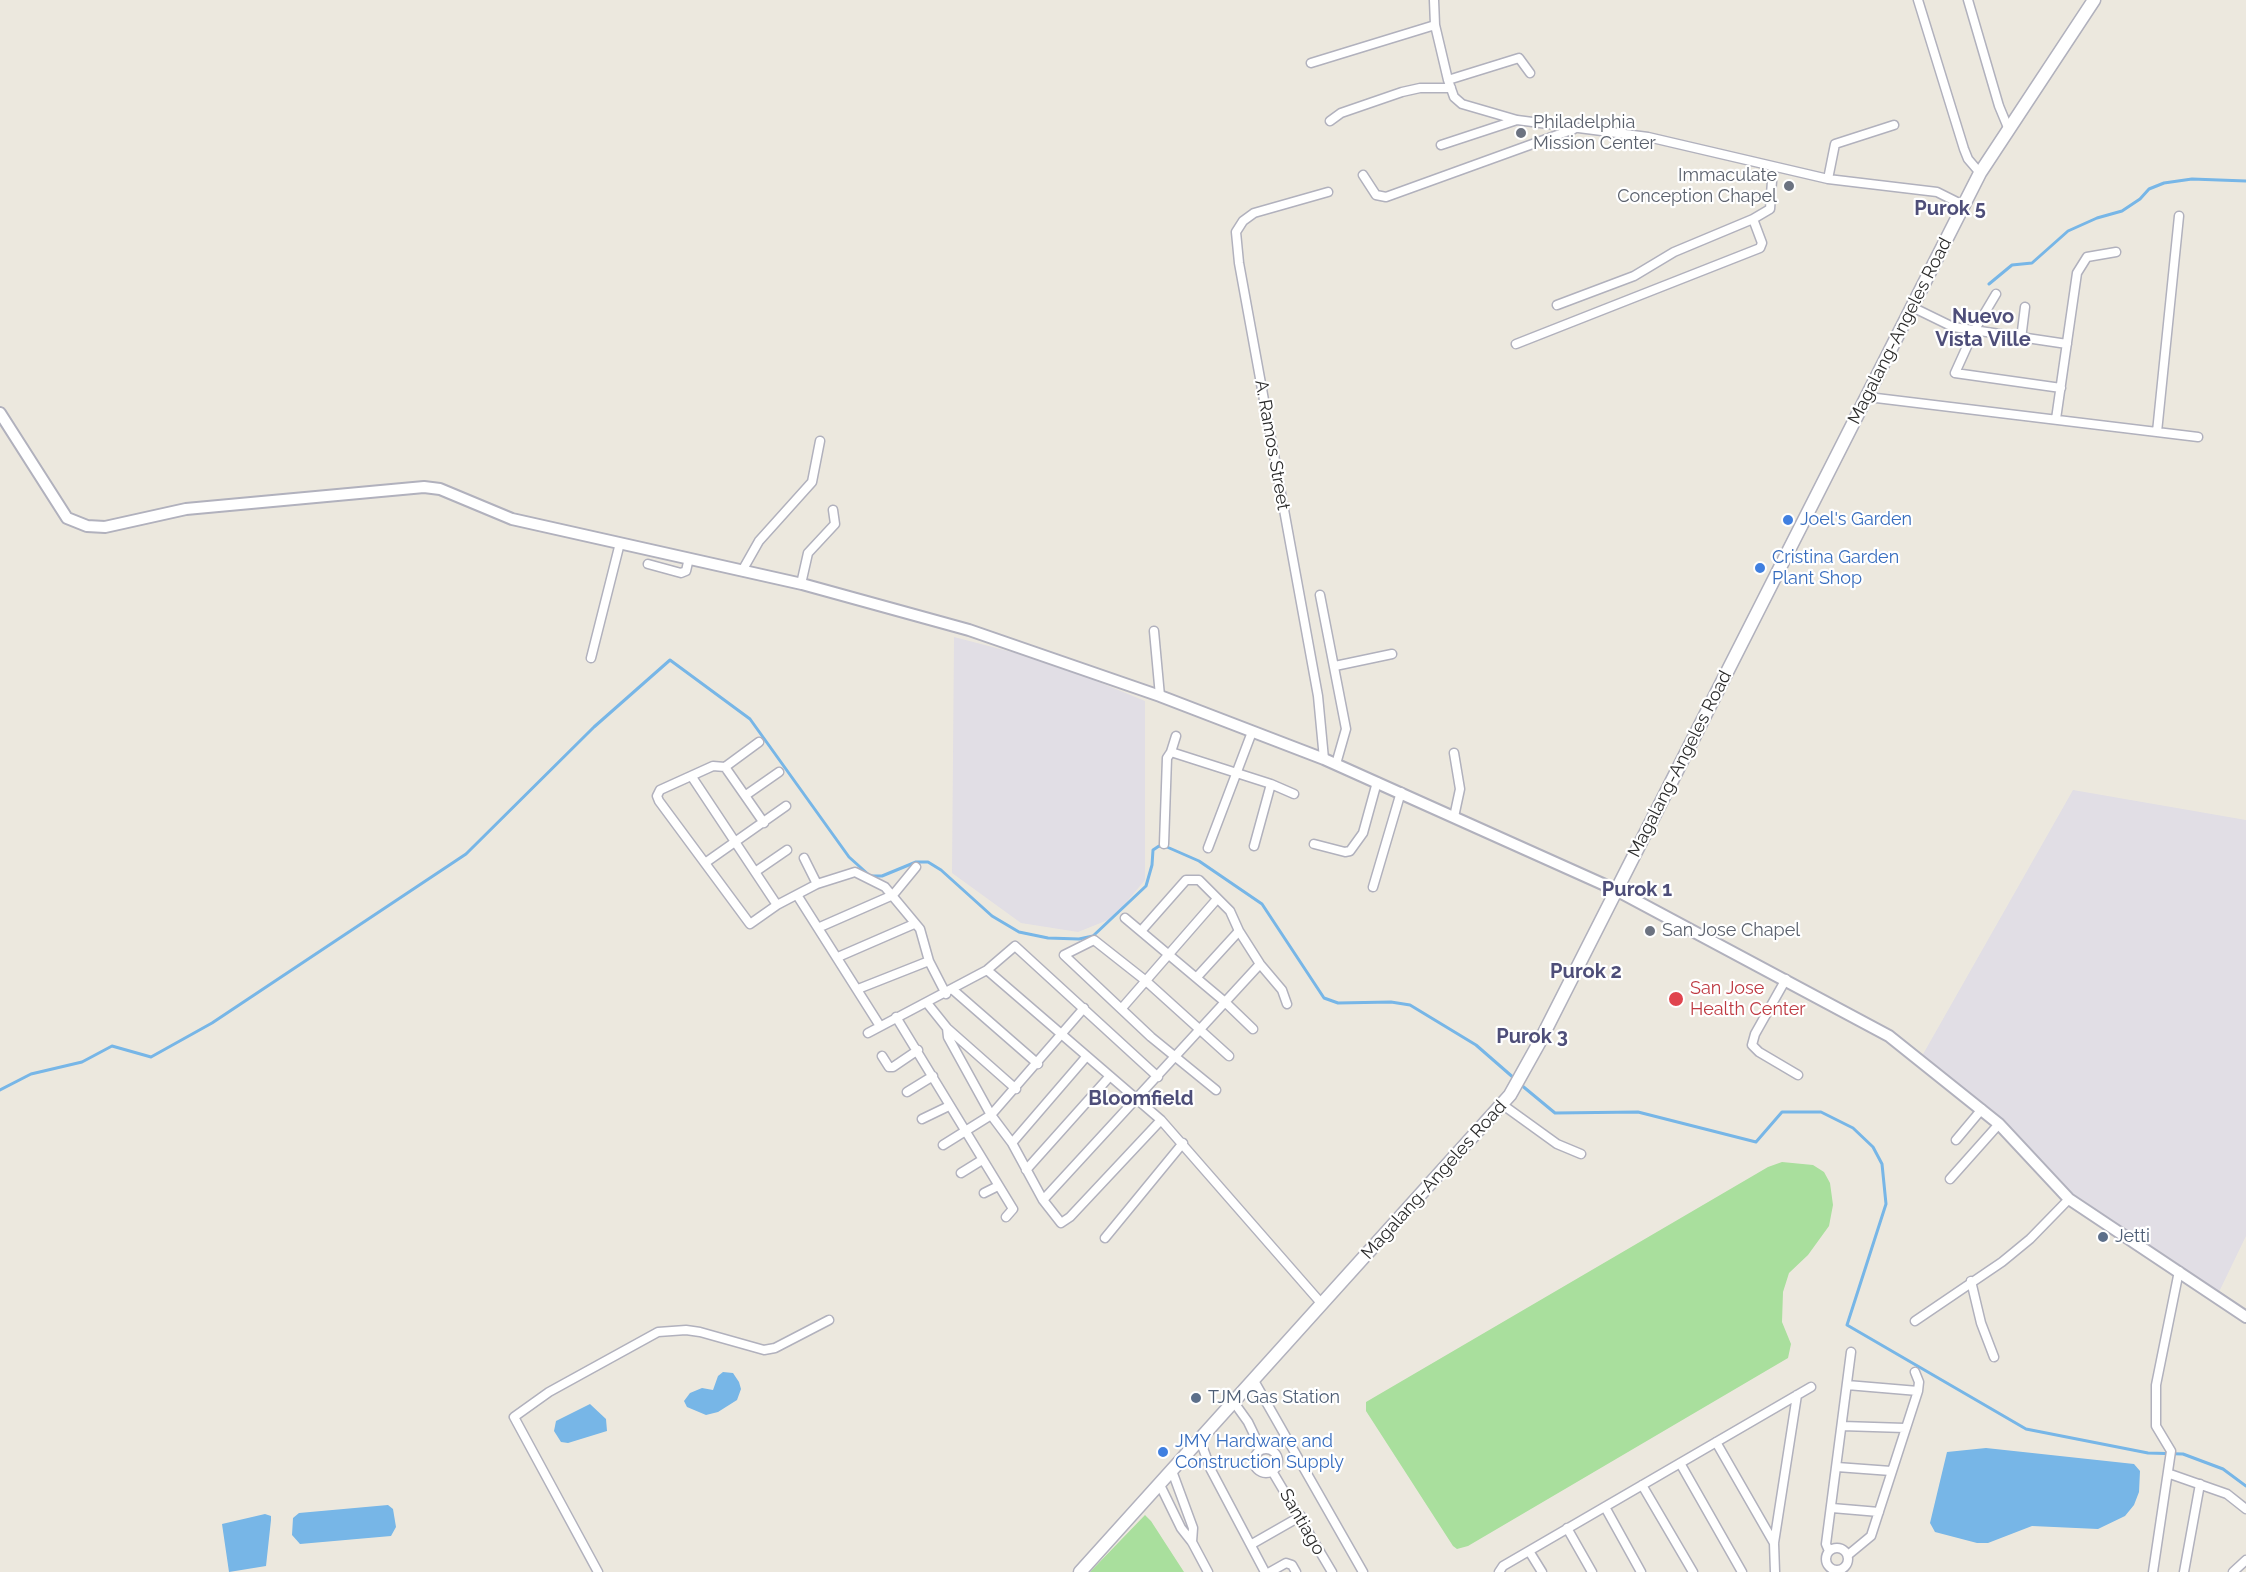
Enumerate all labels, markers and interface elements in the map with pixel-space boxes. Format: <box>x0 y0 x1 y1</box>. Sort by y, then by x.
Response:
place label: Philadelphia Mission Center <box>1533 112 1656 154</box>
marker: Philadelphia Mission Center <box>1514 126 1528 140</box>
place label: Immaculate Conception Chapel <box>1617 165 1777 207</box>
marker: Immaculate Conception Chapel <box>1782 179 1796 193</box>
district label: Purok 5 <box>1914 197 1986 221</box>
street label: Magalang-Angeles Road <box>1843 234 1957 428</box>
district label: Nuevo Vista Ville <box>1935 305 2031 352</box>
street label: A. Ramos Street <box>1250 378 1294 512</box>
place label: Joel's Garden <box>1800 509 1912 531</box>
marker: Joel's Garden <box>1781 513 1795 527</box>
place label: Cristina Garden Plant Shop <box>1772 547 1899 590</box>
marker: Cristina Garden Plant Shop <box>1753 561 1767 575</box>
street label: Magalang-Angeles Road <box>1623 667 1737 861</box>
district label: Purok 1 <box>1602 878 1672 902</box>
place label: San Jose Chapel <box>1662 920 1800 942</box>
marker: San Jose Chapel <box>1643 924 1657 938</box>
district label: Purok 2 <box>1550 960 1622 984</box>
place label: San Jose Health Center <box>1690 978 1806 1020</box>
marker: San Jose Health Center <box>1667 990 1685 1008</box>
district label: Purok 3 <box>1496 1025 1568 1049</box>
district label: Bloomfield <box>1088 1087 1194 1111</box>
street label: Magalang-Angeles Road <box>1357 1096 1511 1264</box>
place label: Jetti <box>2115 1226 2150 1248</box>
marker: Jetti <box>2096 1230 2110 1244</box>
place label: TJM Gas Station <box>1208 1387 1340 1409</box>
marker: TJM Gas Station <box>1189 1391 1203 1405</box>
place label: JMY Hardware and Construction Supply <box>1175 1431 1344 1474</box>
marker: JMY Hardware and Construction Supply <box>1156 1445 1170 1459</box>
street label: Santiago <box>1274 1485 1330 1559</box>

